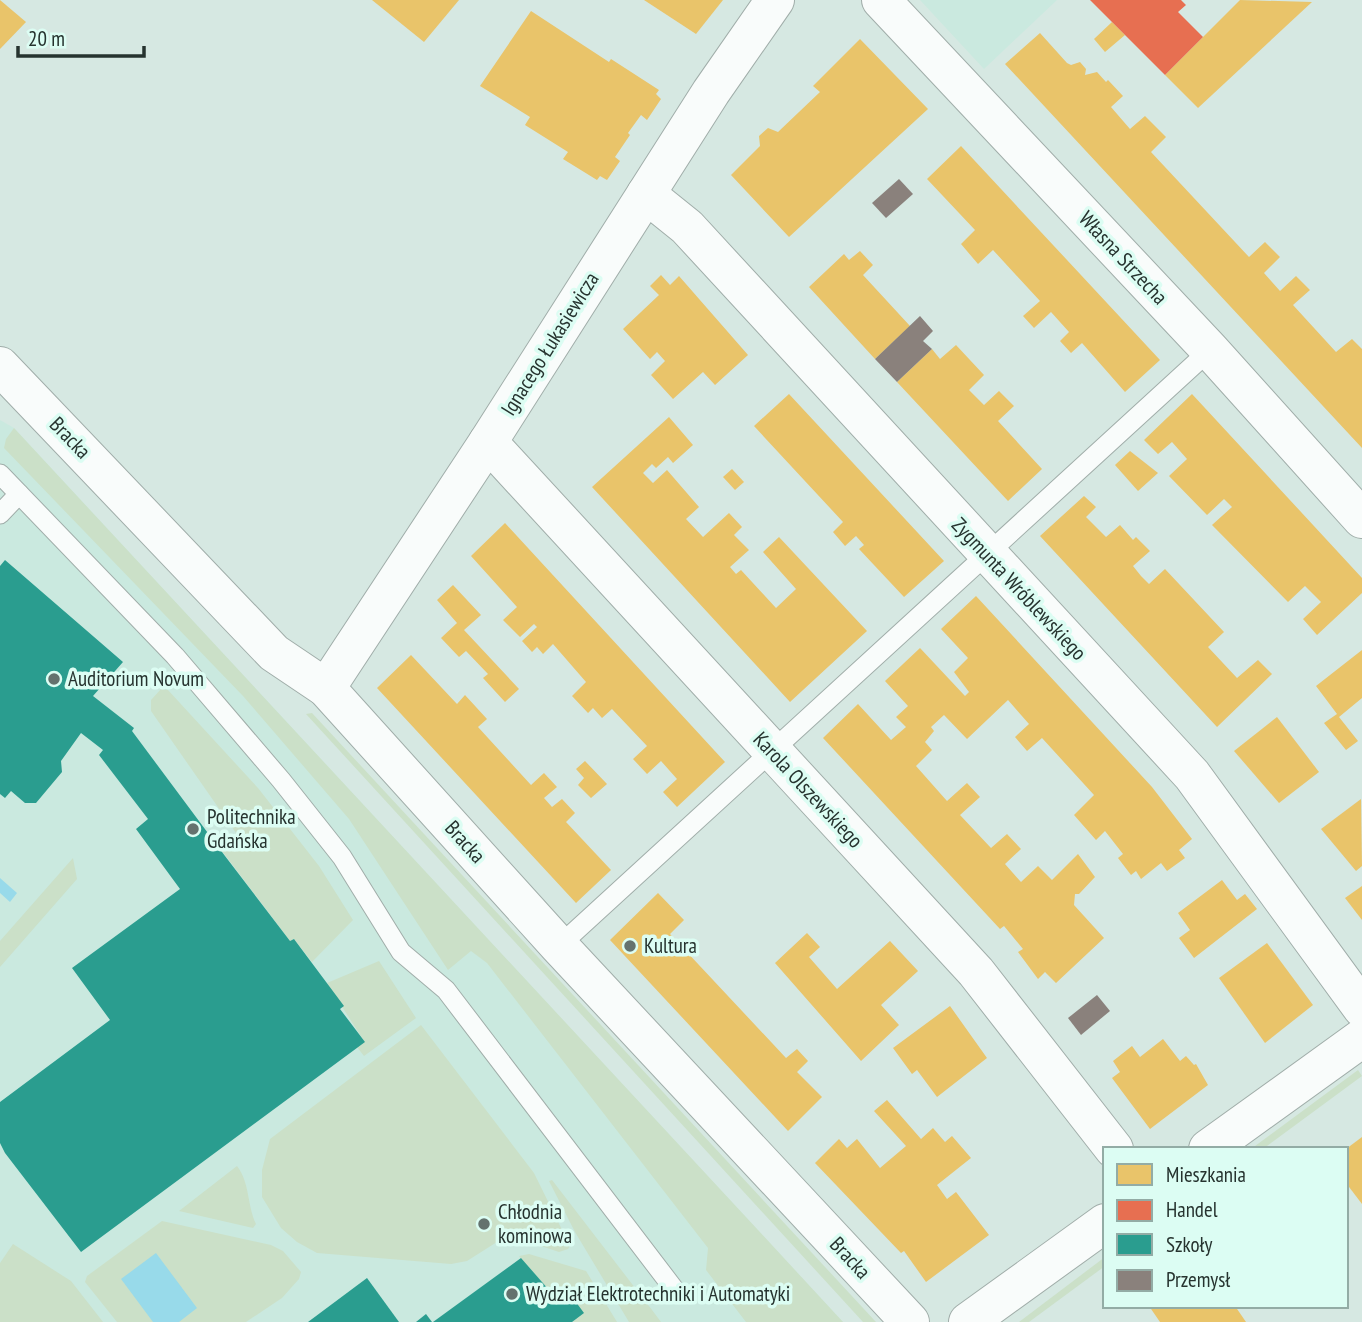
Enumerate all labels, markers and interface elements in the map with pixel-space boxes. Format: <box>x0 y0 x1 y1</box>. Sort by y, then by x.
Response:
scale bar <box>18 14 144 58</box>
text: 20 m <box>28 25 65 52</box>
street label: Własna Strzecha <box>1073 205 1173 310</box>
street label: Ignacego Łukasiewicza <box>495 267 605 421</box>
street label: Bracka <box>44 411 97 464</box>
street label: Zygmunta Wróblewskiego <box>946 512 1093 666</box>
place label: Auditorium Novum <box>68 665 204 692</box>
marker: Auditorium Novum <box>46 671 62 687</box>
street label: Karola Olszewskiego <box>748 726 869 853</box>
place label: Politechnika Gdańska <box>207 803 296 854</box>
street label: Bracka <box>439 815 491 869</box>
marker: Politechnika Gdańska <box>185 821 201 837</box>
place label: Kultura <box>644 932 697 959</box>
marker: Kultura <box>622 938 638 954</box>
legend <box>1103 1147 1348 1308</box>
text: Mieszkania <box>1166 1161 1246 1188</box>
text: Handel <box>1166 1196 1218 1223</box>
place label: Chłodnia kominowa <box>498 1198 572 1249</box>
marker: Chłodnia kominowa <box>476 1216 492 1232</box>
street label: Bracka <box>824 1231 877 1284</box>
text: Szkoły <box>1166 1231 1212 1258</box>
text: Przemysł <box>1166 1266 1230 1293</box>
place label: Wydział Elektrotechniki i Automatyki <box>526 1280 790 1307</box>
marker: Wydział Elektrotechniki i Automatyki <box>504 1286 520 1302</box>

